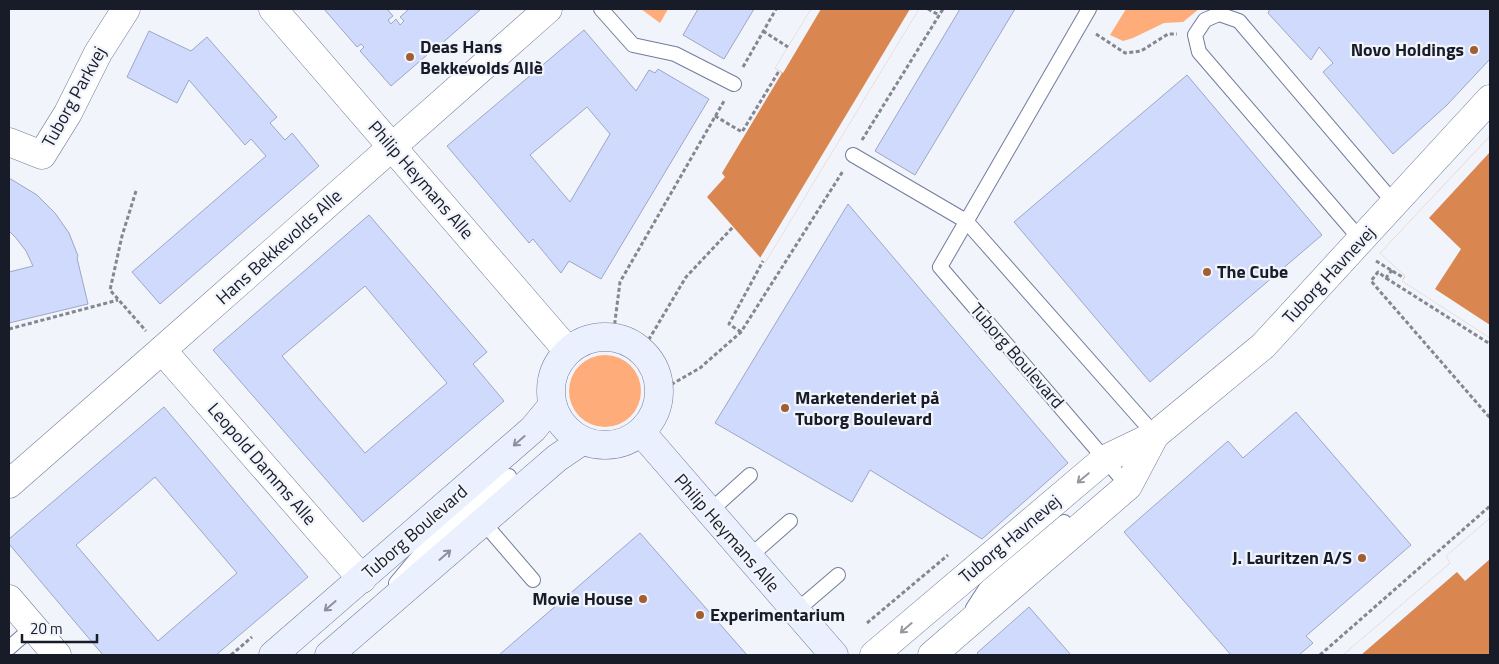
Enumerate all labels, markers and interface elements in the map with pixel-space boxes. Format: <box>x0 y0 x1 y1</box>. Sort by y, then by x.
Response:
place label: Deas Hans Bekkevolds Allè <box>420 33 543 81</box>
place label: Novo Holdings <box>1351 36 1464 63</box>
street label: Tuborg Parkvej <box>35 41 112 152</box>
marker: Novo Holdings <box>1468 44 1480 56</box>
marker: Deas Hans Bekkevolds Allè <box>404 51 416 63</box>
street label: Philip Heymans Alle <box>362 114 481 245</box>
street label: Hans Bekkevolds Alle <box>210 183 348 311</box>
street label: Tuborg Havnevej <box>1276 220 1381 330</box>
place label: The Cube <box>1217 258 1288 285</box>
marker: The Cube <box>1201 266 1213 278</box>
street label: Tuborg Boulevard <box>964 297 1071 414</box>
place label: Marketenderiet på Tuborg Boulevard <box>795 384 939 432</box>
street label: Leopold Damms Alle <box>201 396 323 531</box>
marker: Marketenderiet på Tuborg Boulevard <box>779 402 791 414</box>
one-way arrow <box>513 436 526 447</box>
street label: Philip Heymans Alle <box>668 467 787 598</box>
one-way arrow <box>1077 472 1090 483</box>
street label: Tuborg Boulevard <box>356 478 473 585</box>
street label: Tuborg Havnevej <box>953 488 1066 589</box>
place label: J. Lauritzen A/S <box>1232 544 1352 571</box>
one-way arrow <box>439 549 452 560</box>
marker: J. Lauritzen A/S <box>1356 552 1368 564</box>
place label: Movie House <box>532 585 633 612</box>
marker: Movie House <box>637 593 649 605</box>
one-way arrow <box>324 600 337 611</box>
place label: Experimentarium <box>710 601 845 628</box>
marker: Experimentarium <box>694 609 706 621</box>
scale bar <box>22 612 98 644</box>
text: 20 m <box>30 617 63 640</box>
one-way arrow <box>899 622 912 634</box>

